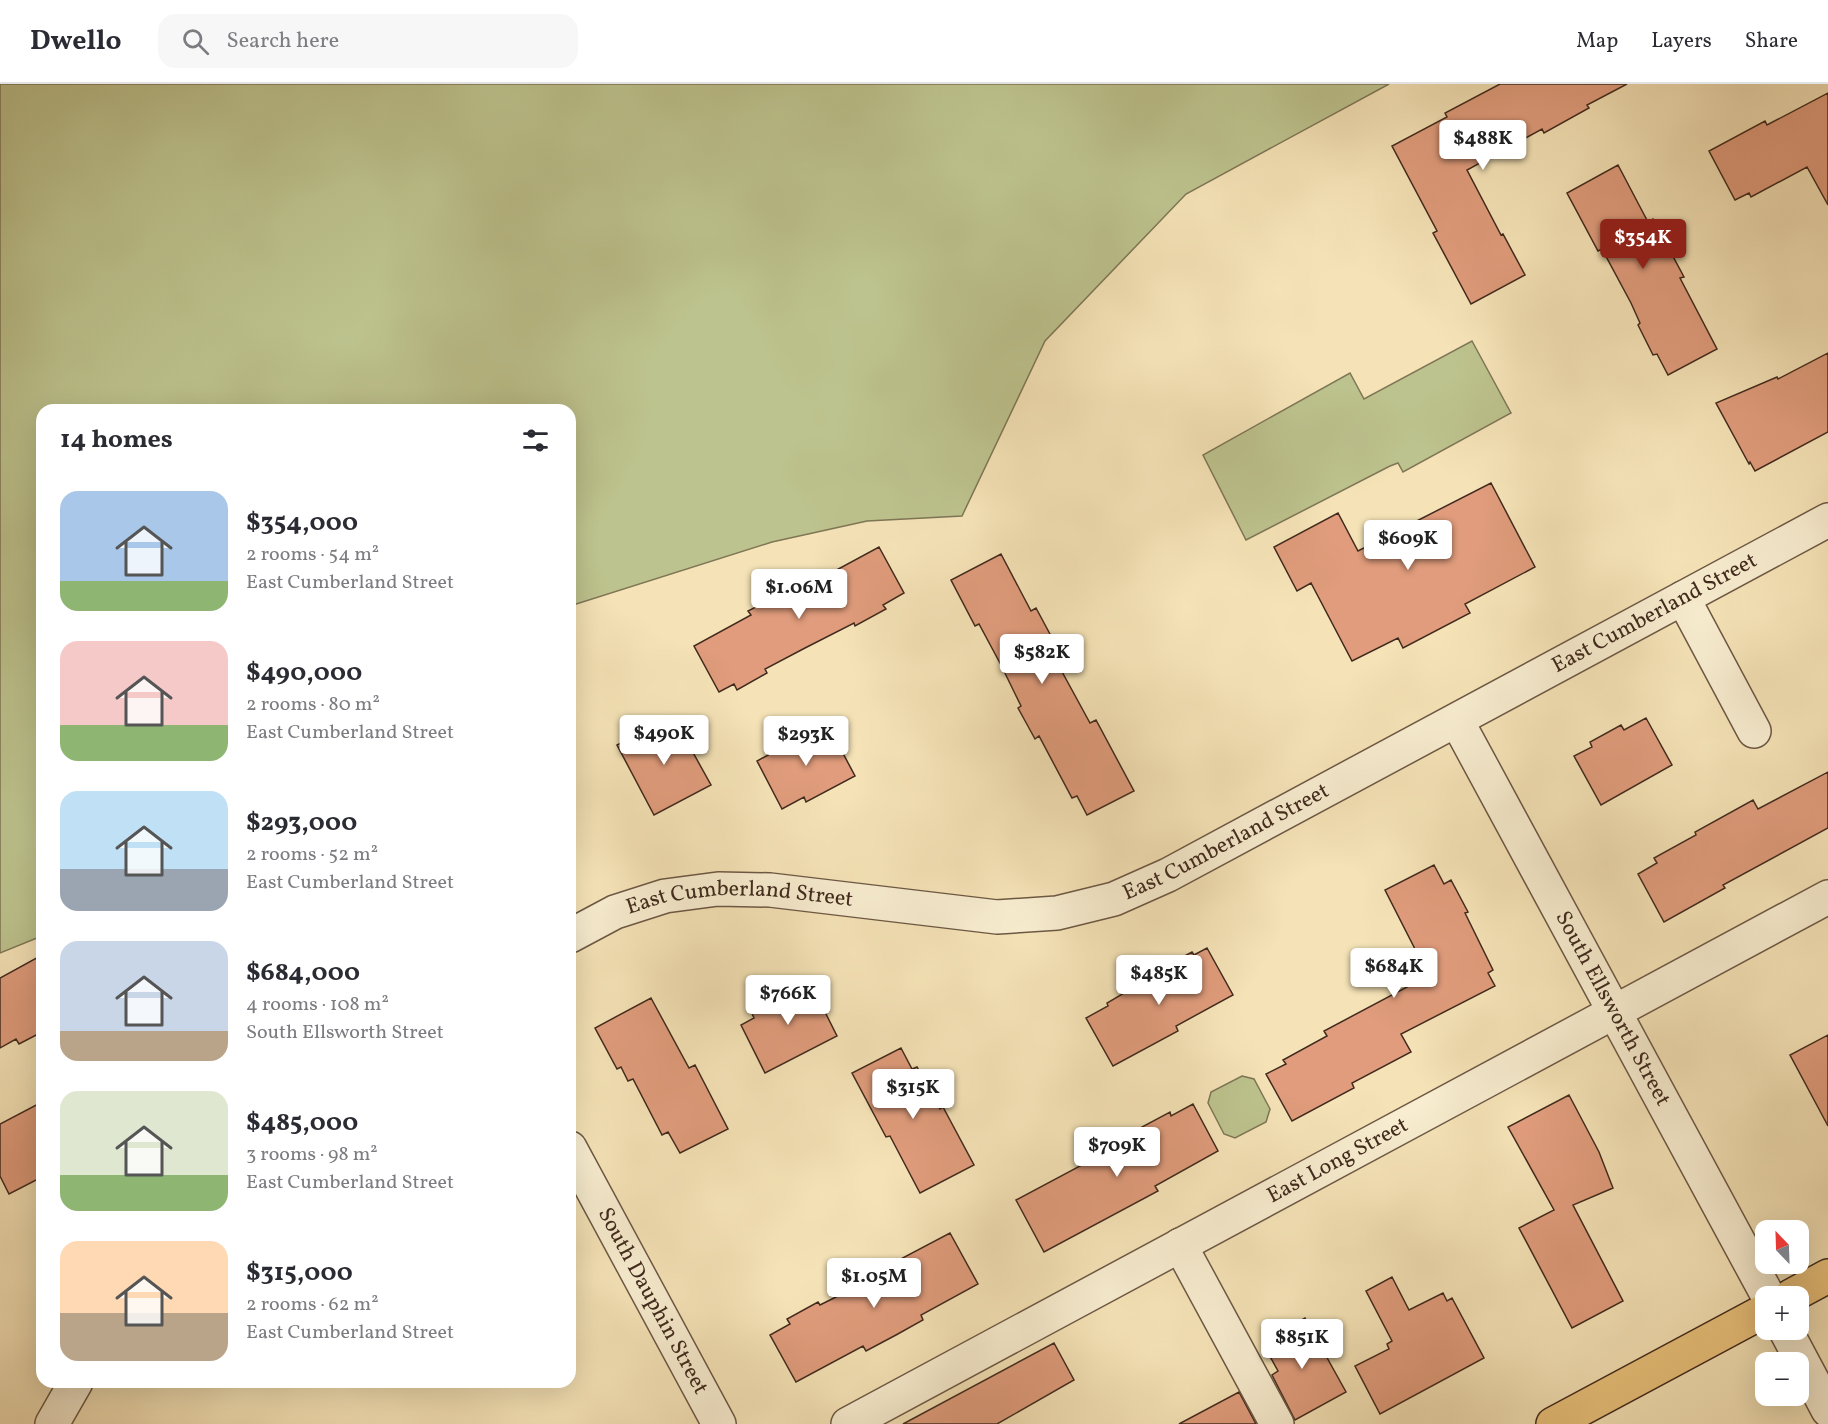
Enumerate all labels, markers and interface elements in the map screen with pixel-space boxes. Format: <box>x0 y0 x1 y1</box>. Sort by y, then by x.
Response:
search box <box>158 14 578 68</box>
text: Dwello <box>30 22 122 61</box>
icon: search <box>179 25 212 58</box>
text: Search here <box>227 26 339 57</box>
text: Map <box>1576 27 1618 56</box>
text: Layers <box>1651 27 1712 56</box>
text: Share <box>1745 27 1798 56</box>
pin: $488K <box>1441 120 1525 171</box>
text: $488K <box>1453 125 1513 153</box>
pin: $354K <box>1601 219 1685 270</box>
text: $354K <box>1614 224 1672 252</box>
text: 14 homes <box>60 422 173 458</box>
icon: filters <box>519 424 552 457</box>
text: $354,000 <box>246 505 358 541</box>
icon: home <box>108 515 180 587</box>
pin: $609K <box>1366 520 1450 571</box>
text: $609K <box>1378 525 1438 553</box>
text: 2 rooms · 54 m² <box>246 541 379 569</box>
street label: East Cumberland Street <box>1546 545 1763 681</box>
text: East Cumberland Street <box>246 569 454 597</box>
pin: $1.06M <box>750 569 848 620</box>
text: $1.06M <box>765 574 833 602</box>
pin: $582K <box>1000 634 1084 685</box>
text: $582K <box>1014 639 1070 667</box>
text: $490,000 <box>246 655 362 691</box>
icon: home <box>108 665 180 737</box>
text: 2 rooms · 80 m² <box>246 691 380 719</box>
pin: $490K <box>622 715 706 766</box>
pin: $293K <box>764 716 848 767</box>
text: East Cumberland Street <box>246 719 454 747</box>
text: $490K <box>634 720 694 748</box>
text: $293K <box>778 721 835 749</box>
street label: East Cumberland Street <box>1118 775 1335 909</box>
text: $293,000 <box>246 805 357 841</box>
icon: home <box>108 815 180 887</box>
text: 2 rooms · 52 m² <box>246 841 378 869</box>
text: East Cumberland Street <box>246 869 454 897</box>
street label: East Cumberland Street <box>622 873 855 923</box>
street label: South Ellsworth Street <box>1547 906 1678 1112</box>
pin: $684K <box>1352 948 1436 999</box>
text: $684K <box>1364 953 1424 981</box>
text: $684,000 <box>246 955 360 991</box>
pin: $485K <box>1117 955 1201 1006</box>
text: $485K <box>1130 960 1188 988</box>
icon: home <box>108 965 180 1037</box>
pin: $766K <box>746 975 830 1026</box>
text: $766K <box>760 980 816 1008</box>
text: 4 rooms · 108 m² <box>246 991 389 1019</box>
text: South Ellsworth Street <box>246 1019 444 1047</box>
pin: $315K <box>871 1069 955 1120</box>
text: $315K <box>886 1074 940 1102</box>
text: $485,000 <box>246 1105 358 1141</box>
street label: East Long Street <box>1262 1110 1414 1211</box>
icon: home <box>108 1115 180 1187</box>
pin: $709K <box>1075 1127 1159 1178</box>
text: $709K <box>1088 1132 1146 1160</box>
text: 3 rooms · 98 m² <box>246 1141 378 1169</box>
text: East Cumberland Street <box>246 1169 454 1197</box>
street label: South Dauphin Street <box>590 1202 716 1400</box>
north arrow <box>1755 1220 1809 1274</box>
map controls <box>1755 1220 1809 1406</box>
text: $315,000 <box>246 1255 353 1291</box>
pin: $1.05M <box>825 1258 923 1309</box>
text: $1.05M <box>841 1263 907 1291</box>
icon: home <box>108 1265 180 1337</box>
button: + <box>1755 1286 1809 1340</box>
text: 2 rooms · 62 m² <box>246 1291 379 1319</box>
text: East Cumberland Street <box>246 1319 454 1347</box>
pin: $851K <box>1260 1319 1344 1370</box>
text: $851K <box>1275 1324 1329 1352</box>
button: − <box>1755 1352 1809 1406</box>

